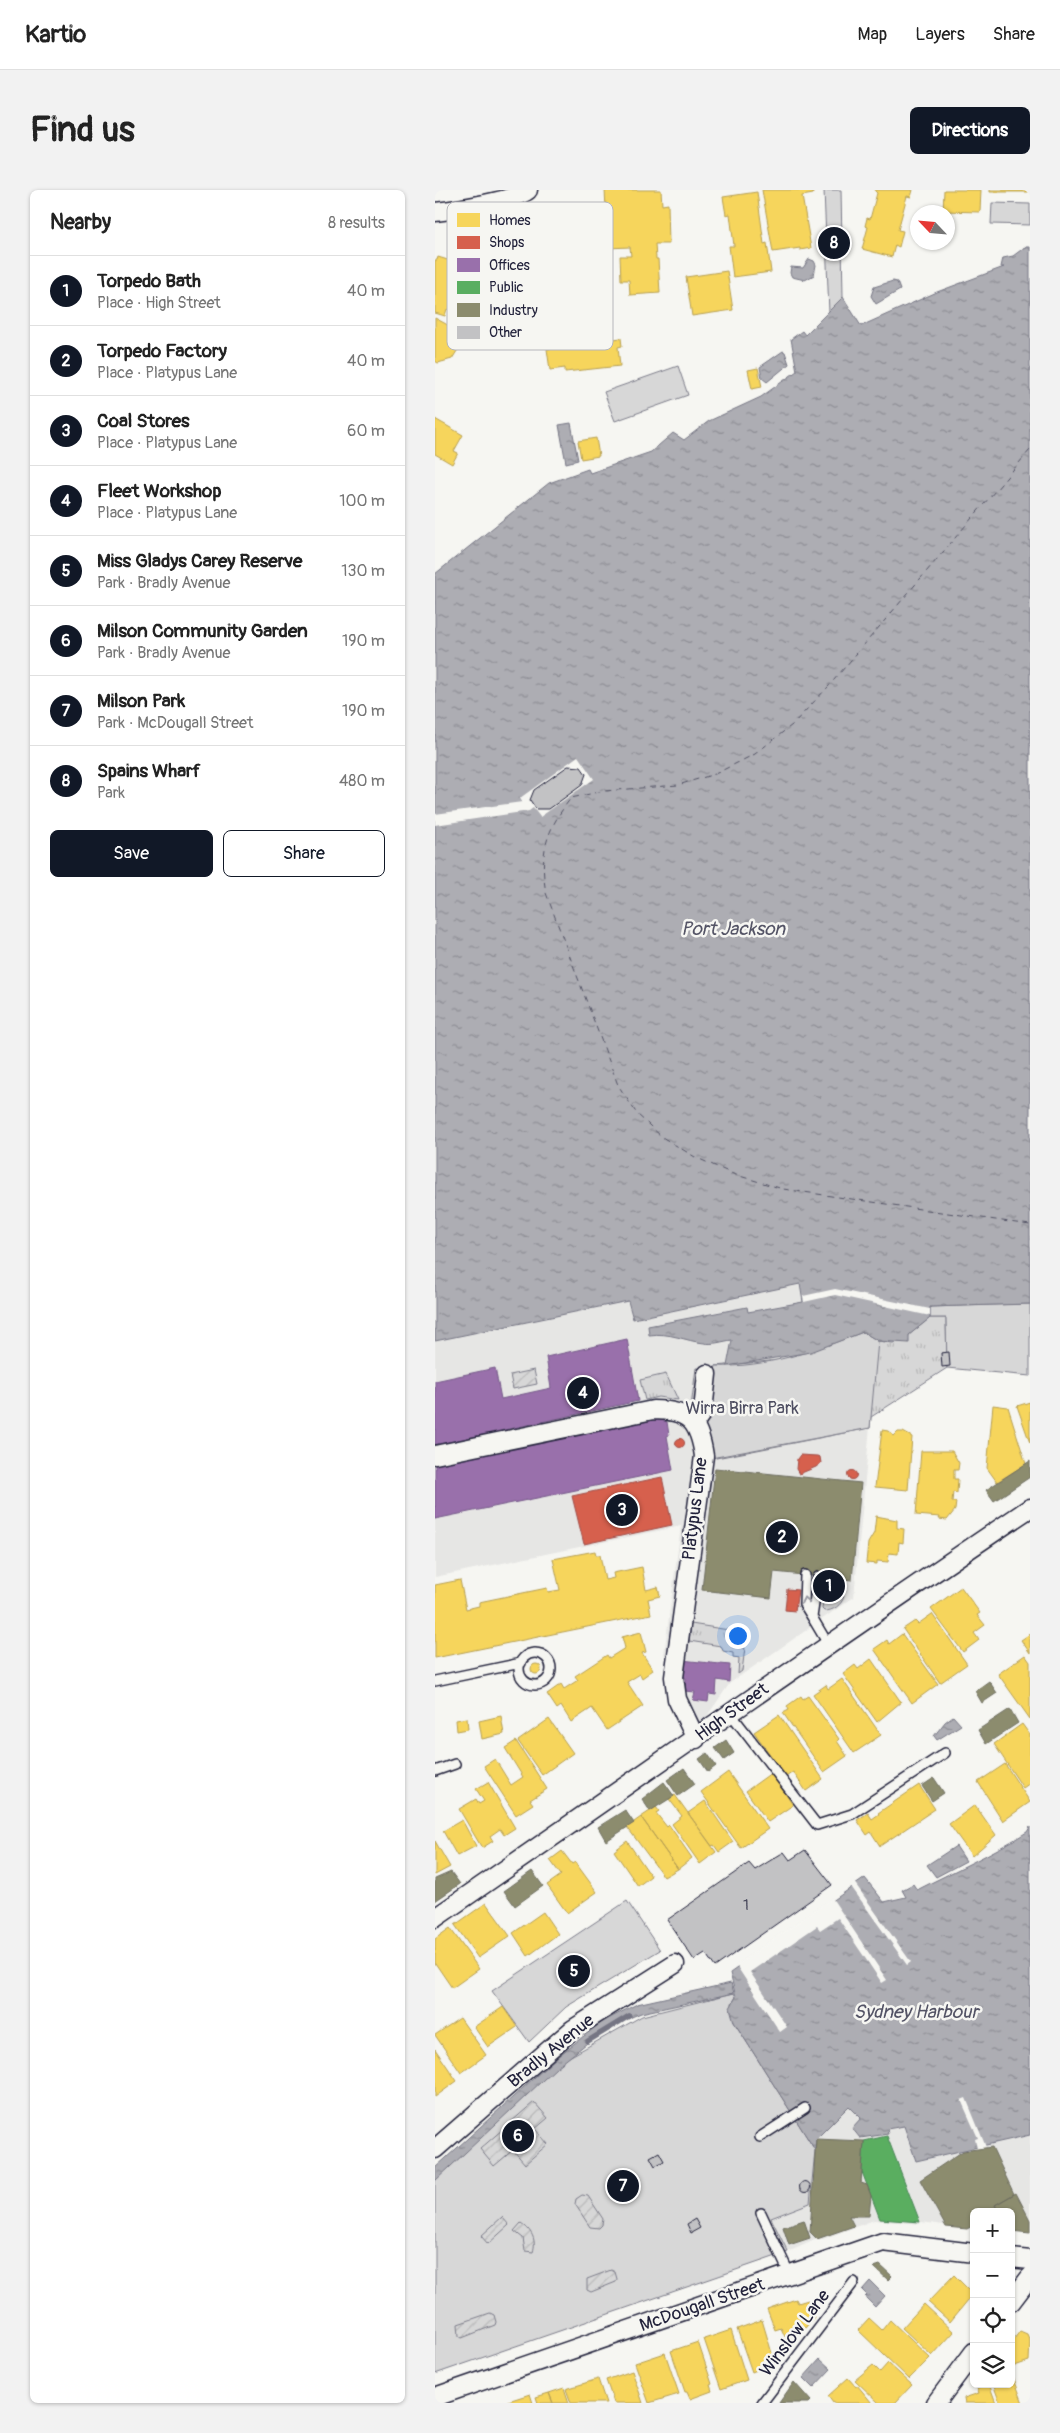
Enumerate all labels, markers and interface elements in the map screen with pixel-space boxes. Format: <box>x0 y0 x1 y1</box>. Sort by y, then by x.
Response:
text: Kartio <box>25 20 86 49</box>
text: Map <box>858 23 887 46</box>
text: Layers <box>915 23 965 46</box>
text: Share <box>993 23 1035 46</box>
button: Directions <box>910 107 1030 154</box>
text: Find us <box>30 108 135 152</box>
legend <box>447 202 613 350</box>
north arrow <box>910 205 955 250</box>
text: Nearby <box>50 209 111 236</box>
text: Homes <box>489 212 531 229</box>
text: 8 results <box>328 213 385 233</box>
pin: 8 <box>818 224 850 262</box>
text: Shops <box>489 234 525 251</box>
text: Offices <box>489 257 531 274</box>
text: Torpedo Bath <box>97 269 201 293</box>
text: Public <box>489 279 524 296</box>
text: 1 <box>63 281 69 301</box>
text: 40 m <box>347 281 385 301</box>
text: Place · High Street <box>97 293 221 313</box>
text: Industry <box>489 302 538 319</box>
text: Other <box>489 324 522 341</box>
text: Torpedo Factory <box>97 339 227 363</box>
text: 2 <box>62 351 70 371</box>
text: 40 m <box>347 351 385 371</box>
text: Place · Platypus Lane <box>97 363 237 383</box>
text: Coal Stores <box>97 409 190 433</box>
text: 3 <box>62 421 70 441</box>
text: 60 m <box>347 421 385 441</box>
text: Place · Platypus Lane <box>97 433 237 453</box>
text: Fleet Workshop <box>97 479 221 503</box>
text: 4 <box>61 491 71 511</box>
text: 100 m <box>339 491 385 511</box>
text: Place · Platypus Lane <box>97 503 237 523</box>
text: Miss Gladys Carey Reserve <box>97 549 302 573</box>
text: 5 <box>62 561 70 581</box>
text: 130 m <box>341 561 385 581</box>
text: Park · Bradly Avenue <box>97 573 230 593</box>
text: Milson Community Garden <box>97 619 308 643</box>
text: 6 <box>61 631 71 651</box>
text: 190 m <box>342 631 385 651</box>
text: Park · Bradly Avenue <box>97 643 230 663</box>
text: Milson Park <box>97 689 185 713</box>
text: 7 <box>62 701 70 721</box>
text: 190 m <box>342 701 385 721</box>
text: Park · McDougall Street <box>97 713 253 733</box>
text: Spains Wharf <box>97 759 201 783</box>
text: 8 <box>62 771 70 791</box>
text: 480 m <box>339 771 385 791</box>
text: Park <box>97 783 125 803</box>
button: Save <box>50 830 213 877</box>
button: Share <box>223 830 385 877</box>
water label: Port Jackson <box>681 917 786 941</box>
pin: 4 <box>567 1374 599 1412</box>
park label: Wirra Birra Park <box>685 1397 799 1420</box>
street label: Platypus Lane <box>677 1456 713 1562</box>
pin: 3 <box>606 1491 638 1529</box>
pin: 2 <box>766 1518 798 1556</box>
pin: 1 <box>813 1567 845 1605</box>
one-way arrow <box>800 1596 810 1605</box>
your location <box>725 1623 751 1649</box>
street label: High Street <box>691 1677 774 1746</box>
house number: 1 <box>743 1896 749 1915</box>
pin: 5 <box>558 1952 590 1990</box>
water label: Sydney Harbour <box>854 2000 980 2024</box>
street label: Bradly Avenue <box>503 2009 599 2093</box>
pin: 6 <box>502 2117 534 2155</box>
pin: 7 <box>607 2167 639 2205</box>
map controls <box>970 2208 1015 2388</box>
button: + <box>970 2208 1015 2253</box>
button: − <box>970 2253 1015 2298</box>
street label: McDougall Street <box>636 2273 768 2337</box>
street label: Winslow Lane <box>755 2285 835 2381</box>
button: locate <box>970 2298 1015 2343</box>
button: layers <box>970 2343 1015 2388</box>

